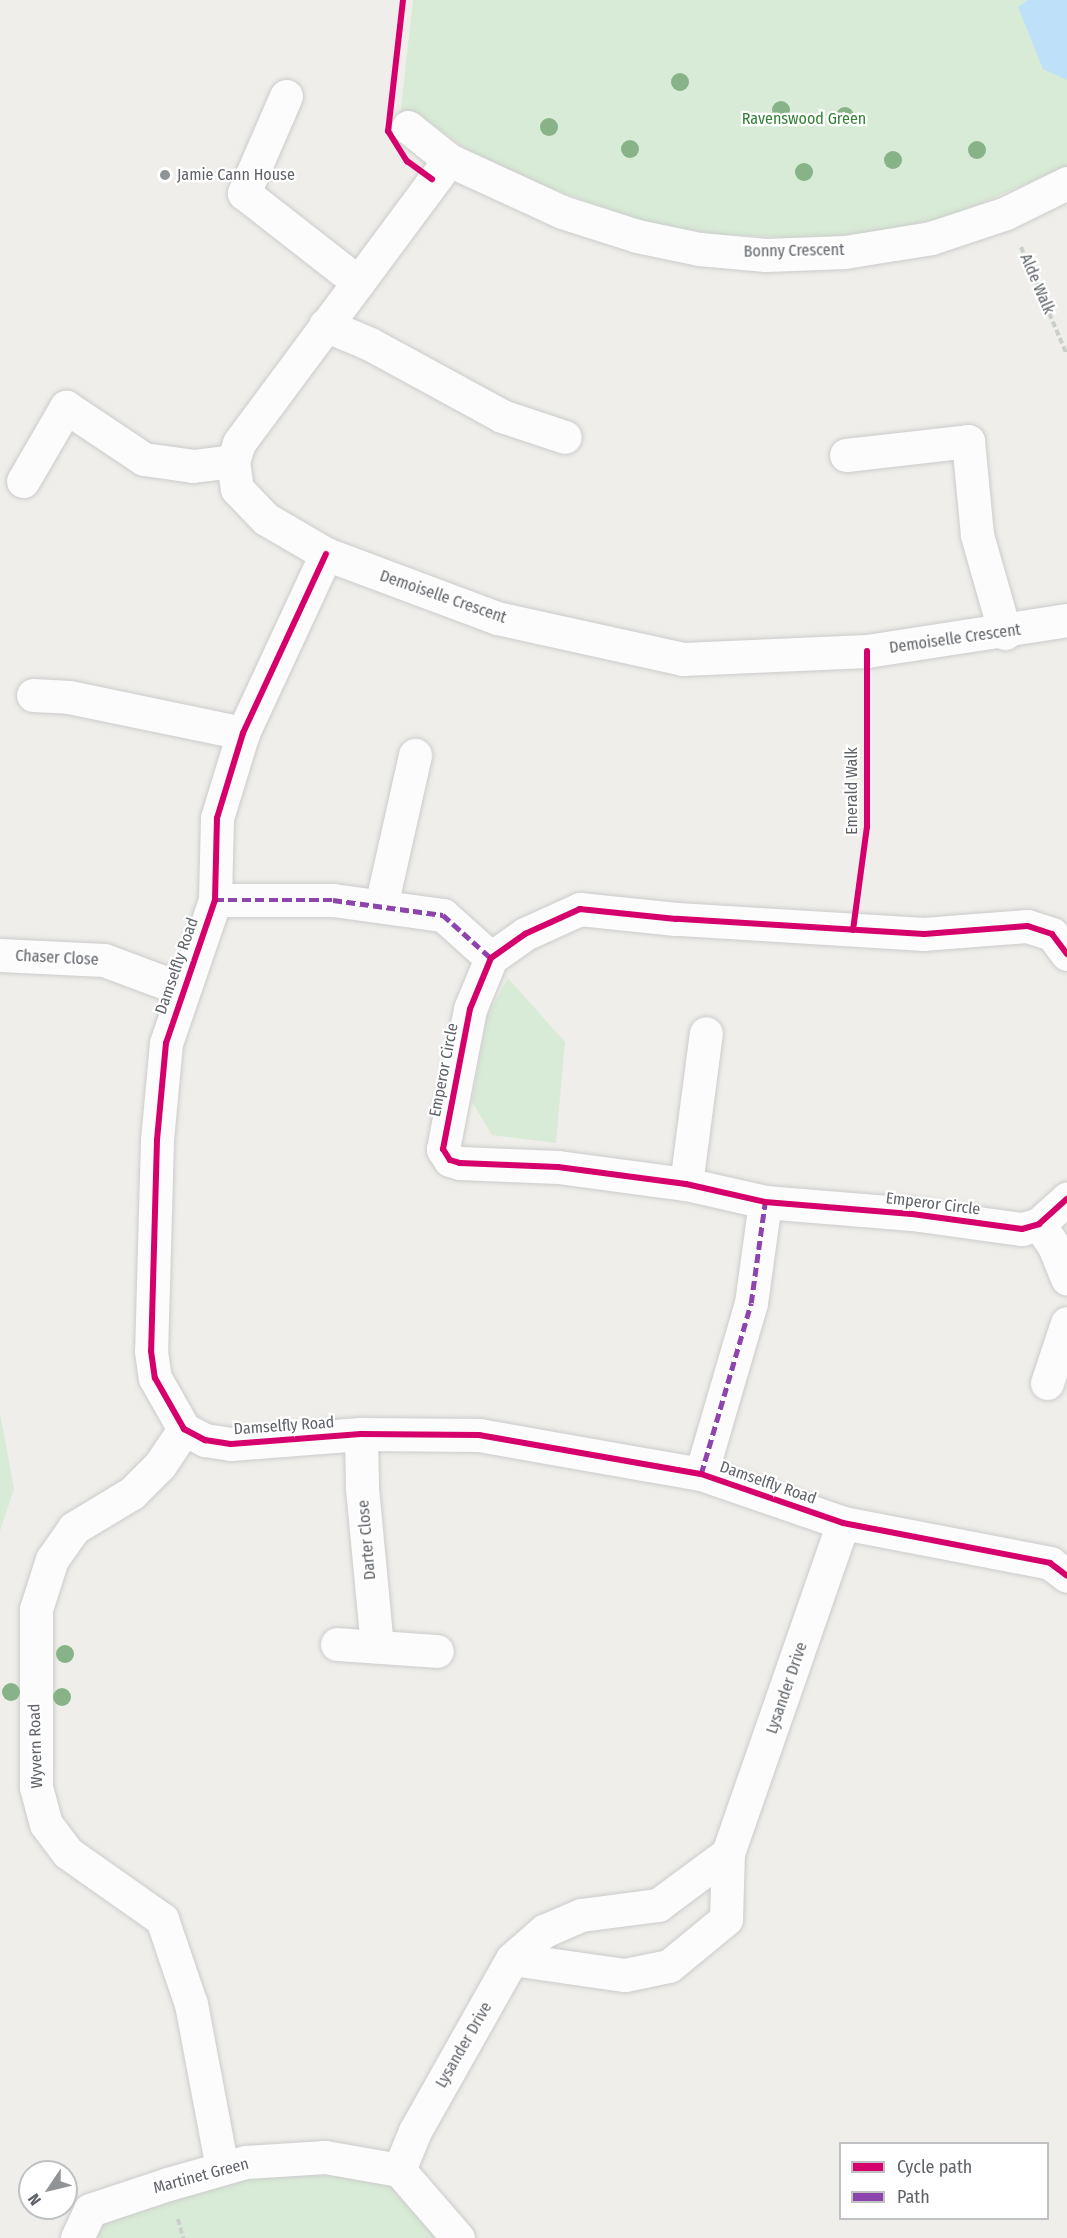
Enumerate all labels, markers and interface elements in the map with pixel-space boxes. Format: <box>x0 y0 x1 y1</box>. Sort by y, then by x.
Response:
park label: Ravenswood Green <box>742 109 866 129</box>
place label: Jamie Cann House <box>177 165 295 185</box>
marker: Jamie Cann House <box>158 168 172 182</box>
street label: Bonny Crescent <box>743 241 845 261</box>
street label: Alde Walk <box>1016 251 1058 317</box>
street label: Demoiselle Crescent <box>377 566 509 628</box>
street label: Demoiselle Crescent <box>888 620 1022 658</box>
street label: Emerald Walk <box>842 747 862 835</box>
street label: Damselfly Road <box>152 915 202 1017</box>
street label: Chaser Close <box>15 946 99 970</box>
street label: Emperor Circle <box>425 1021 463 1119</box>
street label: Emperor Circle <box>885 1189 981 1219</box>
street label: Damselfly Road <box>233 1413 335 1439</box>
street label: Damselfly Road <box>717 1458 819 1508</box>
street label: Darter Close <box>354 1499 380 1581</box>
street label: Lysander Drive <box>762 1640 812 1736</box>
street label: Wyvern Road <box>25 1703 47 1789</box>
street label: Lysander Drive <box>432 1999 496 2091</box>
legend <box>839 2142 1049 2220</box>
street label: Martinet Green <box>151 2154 251 2198</box>
text: Cycle path <box>897 2156 972 2178</box>
north arrow <box>18 2160 78 2220</box>
text: Path <box>897 2186 930 2208</box>
text: N <box>24 2190 45 2209</box>

